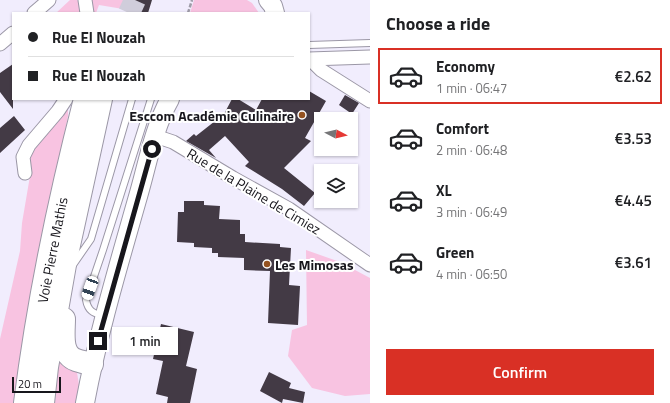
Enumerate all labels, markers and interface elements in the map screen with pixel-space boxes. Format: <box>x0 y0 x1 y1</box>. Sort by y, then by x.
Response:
text: Choose a ride <box>386 10 490 37</box>
text: Rue El Nouzah <box>52 26 146 49</box>
text: Economy <box>436 55 495 78</box>
icon: car <box>388 58 424 94</box>
text: Rue El Nouzah <box>52 64 146 87</box>
text: €2.62 <box>615 65 652 88</box>
text: 1 min · 06:47 <box>436 78 507 98</box>
place label: Esccom Académie Culinaire <box>129 105 294 126</box>
marker: Esccom Académie Culinaire <box>297 110 307 120</box>
north arrow <box>314 112 358 156</box>
map controls <box>314 112 358 208</box>
text: Comfort <box>436 117 489 140</box>
icon: car <box>388 120 424 156</box>
text: €3.53 <box>615 127 652 150</box>
route start <box>143 140 161 158</box>
text: 2 min · 06:48 <box>436 140 507 160</box>
street label: Rue de la Plaine de Cimiez <box>183 143 325 239</box>
button: layers <box>314 164 358 208</box>
text: XL <box>436 179 452 202</box>
icon: car <box>388 182 424 218</box>
text: €4.45 <box>615 189 652 212</box>
street label: Voie Pierre Mathis <box>31 195 73 305</box>
text: 3 min · 06:49 <box>436 202 507 222</box>
text: Green <box>436 241 474 264</box>
icon: car <box>388 244 424 280</box>
text: €3.61 <box>615 251 652 274</box>
place label: Les Mimosas <box>275 254 354 275</box>
marker: Les Mimosas <box>262 259 272 269</box>
text: 4 min · 06:50 <box>436 264 507 284</box>
car <box>80 275 100 301</box>
callout: 1 min <box>112 327 178 355</box>
text: 1 min <box>129 331 161 351</box>
route end <box>89 332 107 350</box>
button: Confirm <box>386 349 654 395</box>
scale bar <box>12 375 61 394</box>
text: 20 m <box>18 376 42 392</box>

